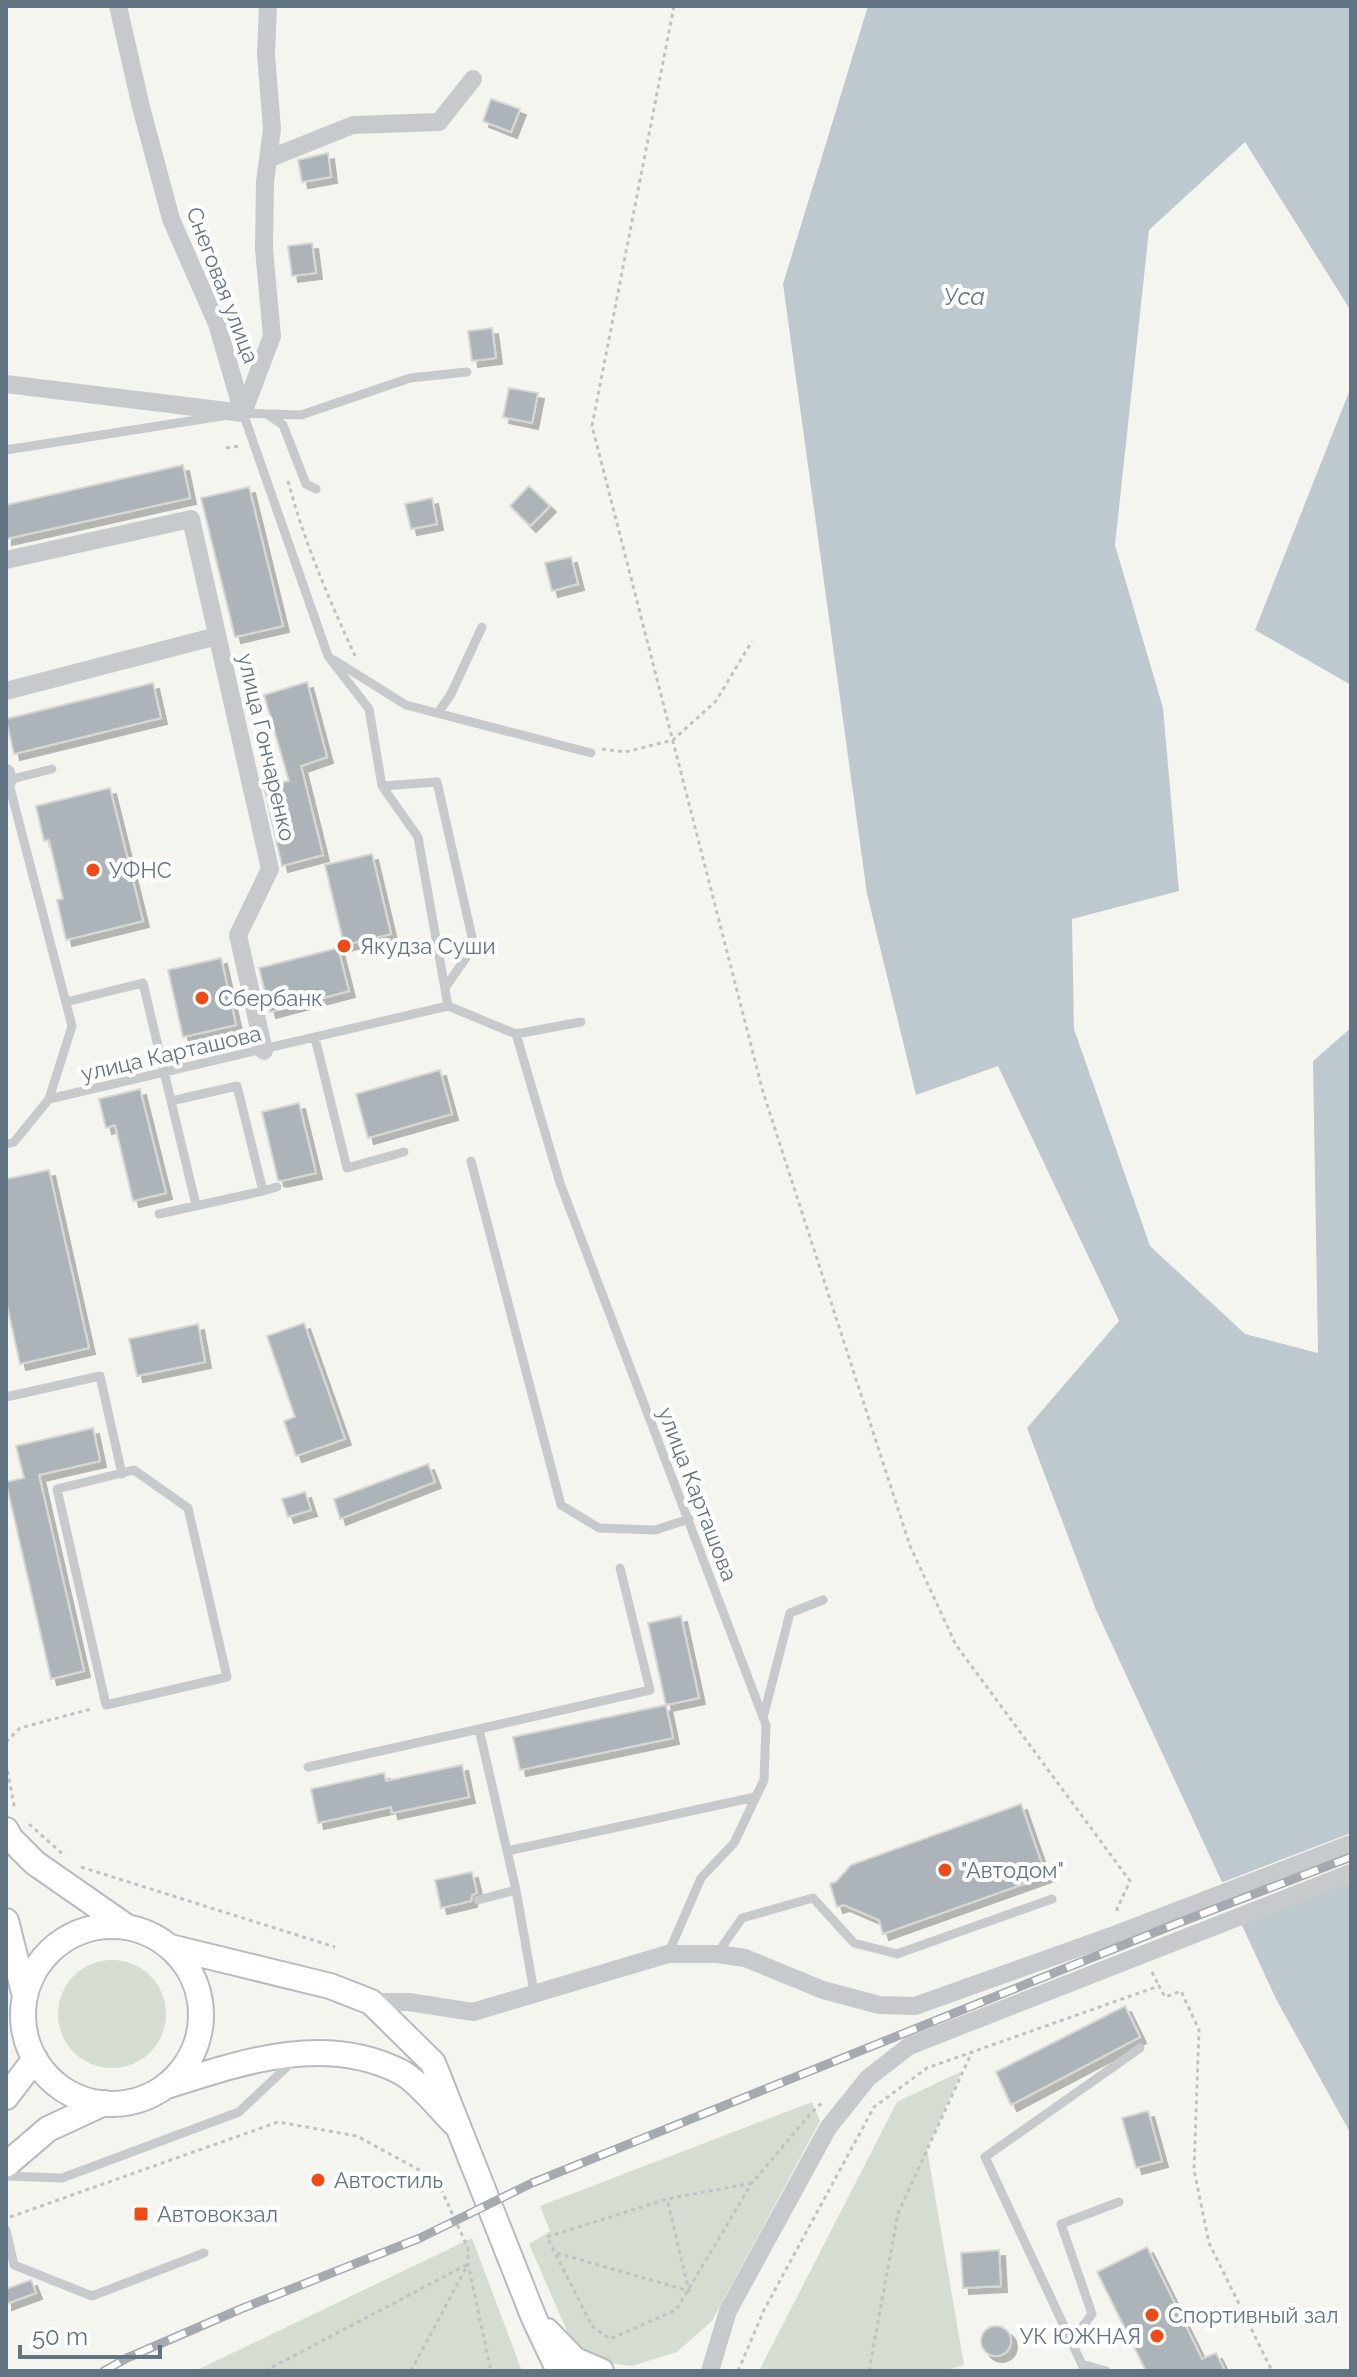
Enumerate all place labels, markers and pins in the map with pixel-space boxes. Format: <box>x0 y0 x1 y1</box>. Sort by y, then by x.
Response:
place label: УФНС <box>109 857 172 883</box>
marker: УФНС <box>84 861 102 879</box>
place label: Якудза Суши <box>360 933 496 959</box>
marker: Якудза Суши <box>335 937 353 955</box>
place label: Сбербанк <box>218 985 323 1011</box>
marker: Сбербанк <box>193 989 211 1007</box>
place label: "Автодом" <box>961 1857 1064 1883</box>
marker: "Автодом" <box>936 1861 954 1879</box>
place label: Автостиль <box>334 2167 443 2193</box>
marker: Автостиль <box>309 2171 327 2189</box>
place label: Автовокзал <box>157 2201 278 2227</box>
marker: Автовокзал <box>132 2205 150 2223</box>
place label: Спортивный зал <box>1168 2302 1339 2328</box>
marker: Спортивный зал <box>1143 2306 1161 2324</box>
place label: УК ЮЖНАЯ <box>1020 2323 1141 2349</box>
marker: УК ЮЖНАЯ <box>1148 2327 1166 2345</box>

